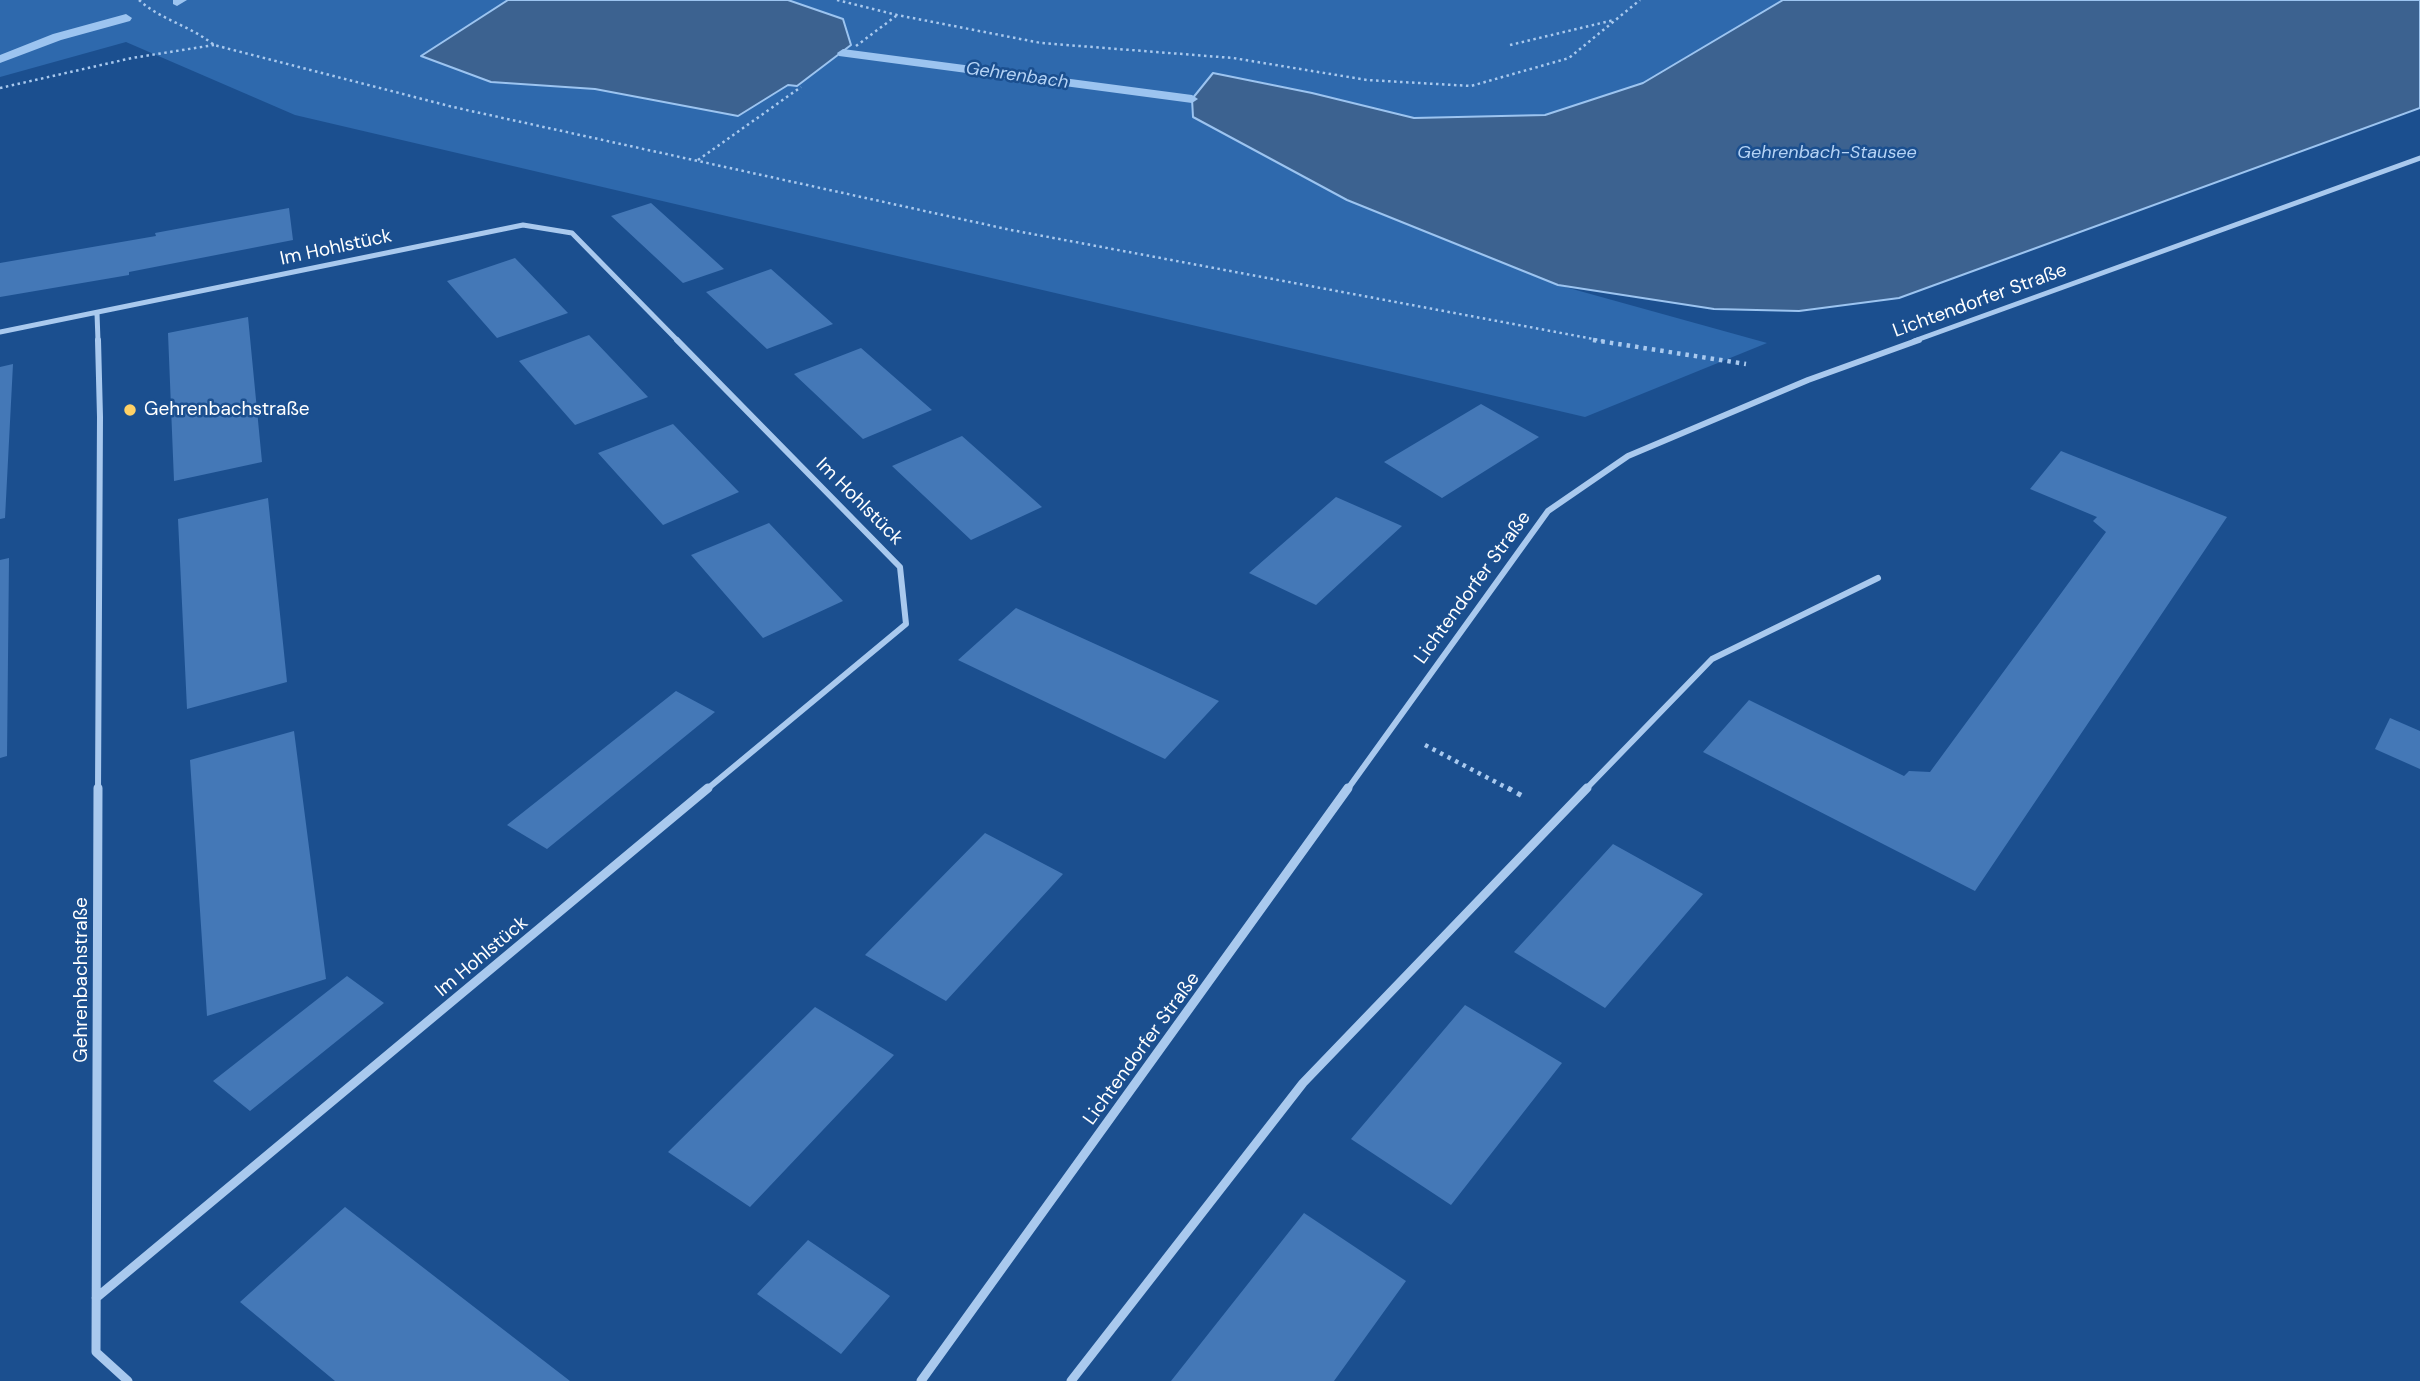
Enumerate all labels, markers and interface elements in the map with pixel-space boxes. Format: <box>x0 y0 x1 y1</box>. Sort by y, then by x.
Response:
water label: Gehrenbach <box>964 58 1070 94</box>
water label: Gehrenbach-Stausee <box>1737 142 1917 164</box>
street label: Im Hohlstück <box>278 225 394 271</box>
street label: Lichtendorfer Straße <box>1890 259 2070 343</box>
place label: Gehrenbachstraße <box>144 399 310 421</box>
marker: Gehrenbachstraße <box>122 402 138 418</box>
street label: Im Hohlstück <box>811 454 907 550</box>
street label: Lichtendorfer Straße <box>1410 507 1536 669</box>
street label: Gehrenbachstraße <box>71 897 93 1063</box>
street label: Im Hohlstück <box>431 912 533 1002</box>
street label: Lichtendorfer Straße <box>1079 968 1205 1130</box>

